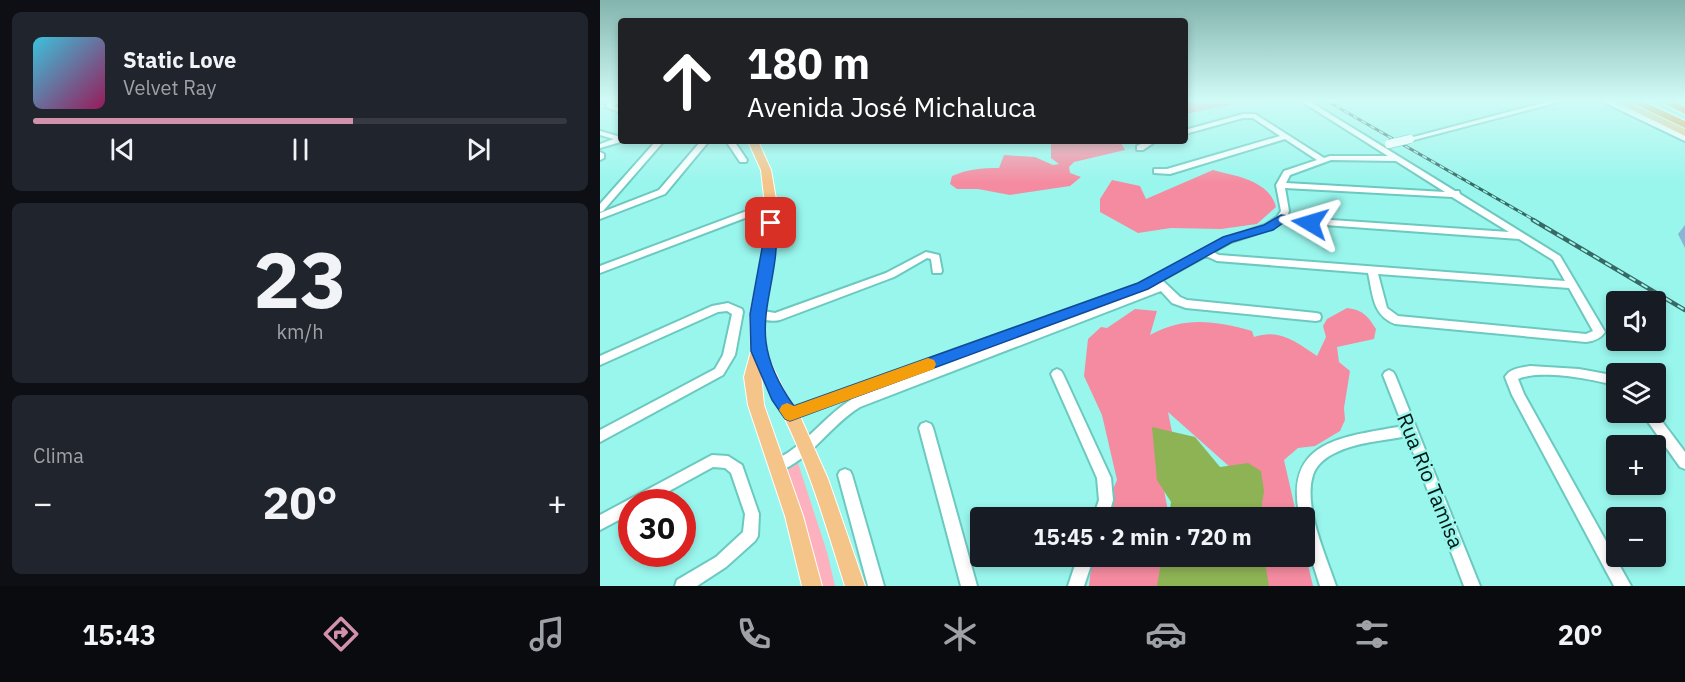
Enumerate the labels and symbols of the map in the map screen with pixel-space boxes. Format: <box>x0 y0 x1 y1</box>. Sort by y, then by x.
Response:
position arrow <box>1278 191 1342 255</box>
pin <box>745 197 796 248</box>
street label: Rua Rio Tamisa <box>1391 409 1471 553</box>
speed limit sign: 30 <box>618 489 696 567</box>

